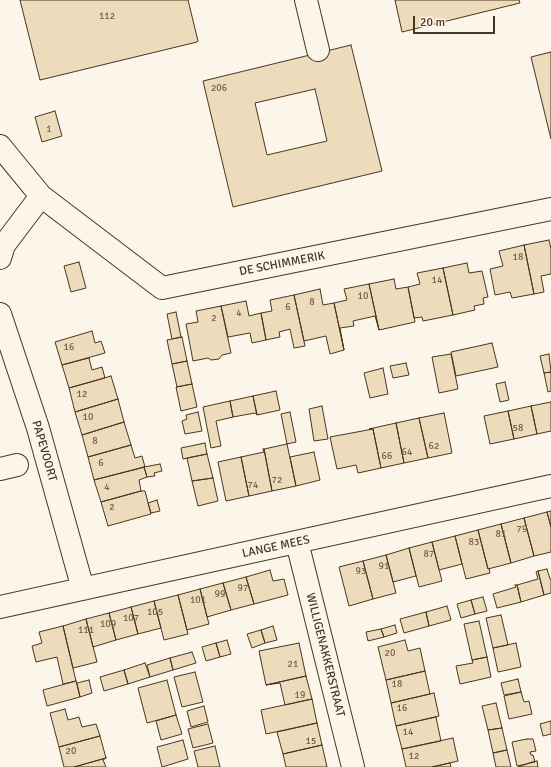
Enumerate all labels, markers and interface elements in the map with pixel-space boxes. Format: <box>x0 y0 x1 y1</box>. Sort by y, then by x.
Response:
scale bar <box>415 8 497 34</box>
house number: 112 <box>99 10 115 22</box>
text: 20 m <box>420 15 445 30</box>
house number: 206 <box>211 82 227 94</box>
house number: 1 <box>46 123 52 135</box>
street label: DE SCHIMMERIK <box>238 249 326 279</box>
house number: 18 <box>513 251 523 263</box>
house number: 14 <box>432 274 442 286</box>
house number: 10 <box>358 290 368 302</box>
house number: 8 <box>309 296 315 308</box>
house number: 6 <box>285 301 291 313</box>
house number: 4 <box>236 307 242 319</box>
house number: 2 <box>211 312 217 324</box>
house number: 16 <box>64 341 74 353</box>
house number: 12 <box>77 388 87 400</box>
house number: 10 <box>83 411 93 423</box>
street label: PAPEVOORT <box>28 419 60 483</box>
house number: 58 <box>513 422 523 434</box>
house number: 8 <box>92 435 98 447</box>
house number: 62 <box>429 440 439 452</box>
house number: 64 <box>402 446 412 458</box>
house number: 66 <box>382 450 392 462</box>
house number: 6 <box>98 457 104 469</box>
house number: 72 <box>272 474 282 486</box>
house number: 74 <box>248 479 258 491</box>
house number: 4 <box>104 481 110 493</box>
house number: 2 <box>109 501 115 513</box>
house number: 79 <box>517 523 527 535</box>
house number: 81 <box>496 528 506 540</box>
street label: LANGE MEES <box>241 533 311 561</box>
house number: 83 <box>469 536 479 548</box>
house number: 87 <box>424 548 434 560</box>
house number: 91 <box>379 560 389 572</box>
house number: 93 <box>356 565 366 577</box>
house number: 97 <box>238 582 248 594</box>
house number: 99 <box>215 588 225 600</box>
street label: WILLIGENAKKERSTRAAT <box>303 592 347 718</box>
house number: 101 <box>190 594 206 606</box>
house number: 105 <box>147 606 163 618</box>
house number: 107 <box>123 612 139 624</box>
house number: 109 <box>100 618 116 630</box>
house number: 111 <box>78 624 94 636</box>
house number: 20 <box>385 647 395 659</box>
house number: 21 <box>288 658 298 670</box>
house number: 18 <box>392 678 402 690</box>
house number: 19 <box>295 689 305 701</box>
house number: 16 <box>397 702 407 714</box>
house number: 14 <box>403 726 413 738</box>
house number: 15 <box>306 735 316 747</box>
house number: 20 <box>66 745 76 757</box>
house number: 12 <box>409 750 419 762</box>

